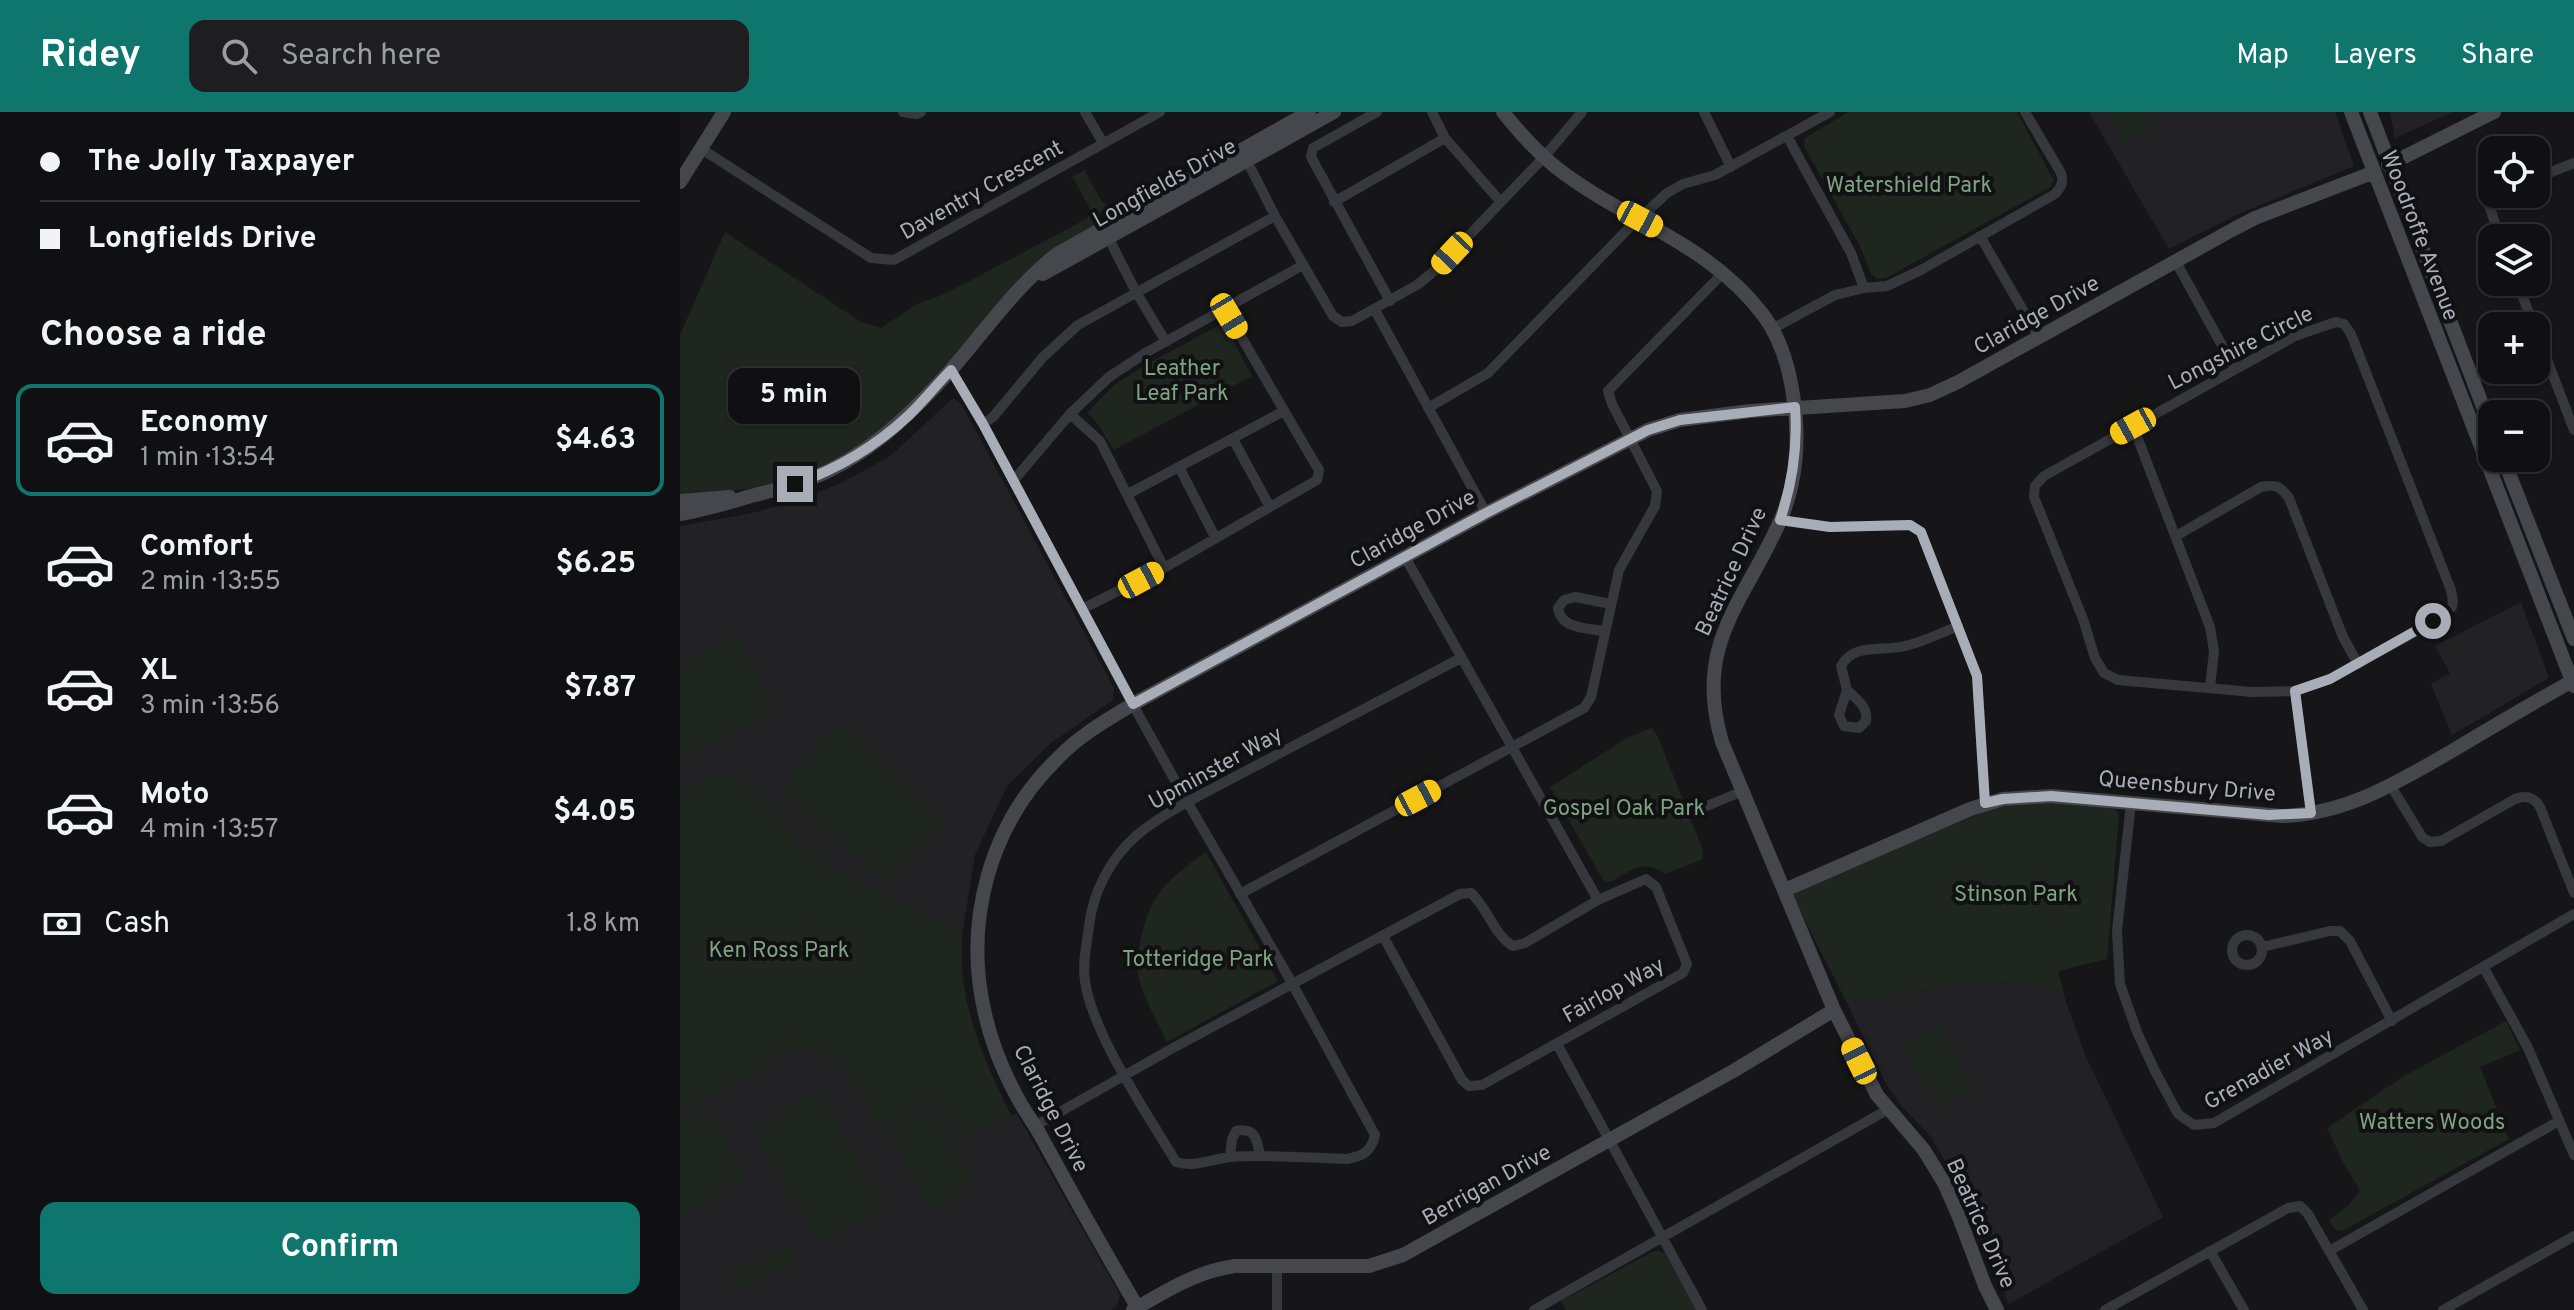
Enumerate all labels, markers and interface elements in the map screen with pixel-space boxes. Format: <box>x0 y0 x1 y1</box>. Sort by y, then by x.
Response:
search box <box>189 20 749 92</box>
text: Ridey <box>40 32 141 81</box>
icon: search <box>217 34 261 78</box>
text: Search here <box>281 38 441 75</box>
text: Map <box>2236 38 2289 74</box>
text: Layers <box>2333 38 2417 74</box>
text: Share <box>2461 38 2534 74</box>
street label: Longfields Drive <box>1089 134 1242 235</box>
street label: Daventry Crescent <box>896 135 1068 247</box>
map controls <box>2478 136 2550 472</box>
button: locate <box>2478 136 2550 208</box>
text: The Jolly Taxpayer <box>88 144 354 181</box>
street label: Woodroffe Avenue <box>2374 147 2464 325</box>
park label: Watershield Park <box>1826 173 1992 200</box>
car <box>1613 197 1667 241</box>
text: Longfields Drive <box>88 221 317 258</box>
button: layers <box>2478 224 2550 296</box>
car <box>1427 227 1477 279</box>
street label: Claridge Drive <box>1970 271 2105 362</box>
car <box>1206 289 1252 343</box>
street label: Longshire Circle <box>2164 301 2318 397</box>
button: + <box>2478 312 2550 384</box>
text: Choose a ride <box>40 313 266 359</box>
park label: Leather Leaf Park <box>1135 356 1229 408</box>
callout: 5 min <box>729 368 861 424</box>
text: 5 min <box>760 379 828 412</box>
button: − <box>2478 400 2550 472</box>
icon: car <box>44 404 116 476</box>
car <box>2106 404 2160 448</box>
text: Economy <box>140 405 268 442</box>
text: $4.63 <box>555 422 636 459</box>
text: 1 min · 13:54 <box>140 442 275 475</box>
route end <box>777 466 813 502</box>
street label: Claridge Drive <box>1346 485 1481 576</box>
street label: Beatrice Drive <box>1691 503 1774 641</box>
icon: car <box>44 528 116 600</box>
text: Comfort <box>140 529 253 566</box>
text: $6.25 <box>555 546 636 583</box>
car <box>1114 558 1168 602</box>
text: 2 min · 13:55 <box>140 566 281 599</box>
route start <box>2415 603 2451 639</box>
icon: car <box>44 652 116 724</box>
text: XL <box>140 653 177 690</box>
text: $7.87 <box>564 670 636 707</box>
text: 3 min · 13:56 <box>140 690 280 723</box>
street label: Upminster Way <box>1145 721 1288 817</box>
street label: Queensbury Drive <box>2097 766 2277 809</box>
icon: car <box>44 776 116 848</box>
car <box>1391 776 1445 820</box>
text: Moto <box>140 777 210 814</box>
text: $4.05 <box>553 794 636 831</box>
park label: Gospel Oak Park <box>1543 796 1705 823</box>
text: 4 min · 13:57 <box>140 814 278 847</box>
park label: Stinson Park <box>1954 882 2078 909</box>
icon: cash <box>40 902 84 946</box>
text: Cash <box>104 906 170 943</box>
text: 1.8 km <box>567 908 640 941</box>
park label: Ken Ross Park <box>709 938 849 965</box>
park label: Totteridge Park <box>1122 947 1274 974</box>
street label: Fairlop Way <box>1559 952 1670 1030</box>
street label: Grenadier Way <box>2200 1023 2339 1117</box>
car <box>1838 1034 1880 1088</box>
street label: Claridge Drive <box>1006 1041 1094 1177</box>
park label: Watters Woods <box>2359 1110 2505 1137</box>
street label: Berrigan Drive <box>1418 1140 1556 1233</box>
street label: Beatrice Drive <box>1939 1155 2020 1293</box>
button: Confirm <box>40 1202 640 1294</box>

